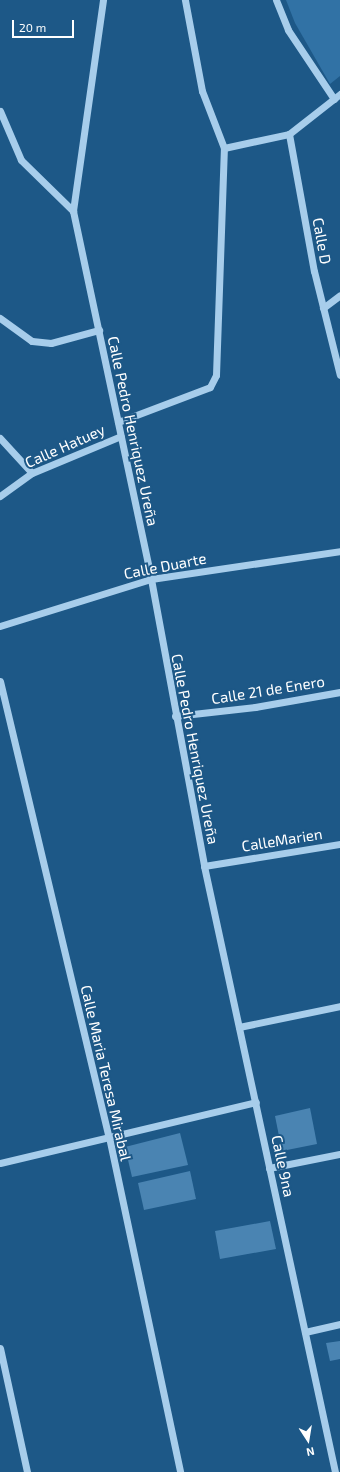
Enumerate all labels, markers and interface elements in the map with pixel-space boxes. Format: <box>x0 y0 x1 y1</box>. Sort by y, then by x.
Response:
scale bar <box>14 12 76 38</box>
text: 20 m <box>19 20 46 34</box>
street label: Calle D <box>309 216 335 266</box>
street label: Calle Pedro Henriquez Ureña <box>104 334 162 528</box>
street label: Calle Hatuey <box>22 420 108 472</box>
street label: Calle Duarte <box>122 549 208 583</box>
street label: Calle Pedro Henriquez Ureña <box>168 652 222 846</box>
street label: Calle 21 de Enero <box>210 672 326 708</box>
street label: CalleMarien <box>240 825 324 855</box>
street label: Calle Maria Teresa Mirabal <box>77 983 135 1163</box>
street label: Calle 9na <box>268 1134 298 1198</box>
north arrow <box>288 1420 328 1460</box>
text: N <box>305 1445 316 1459</box>

